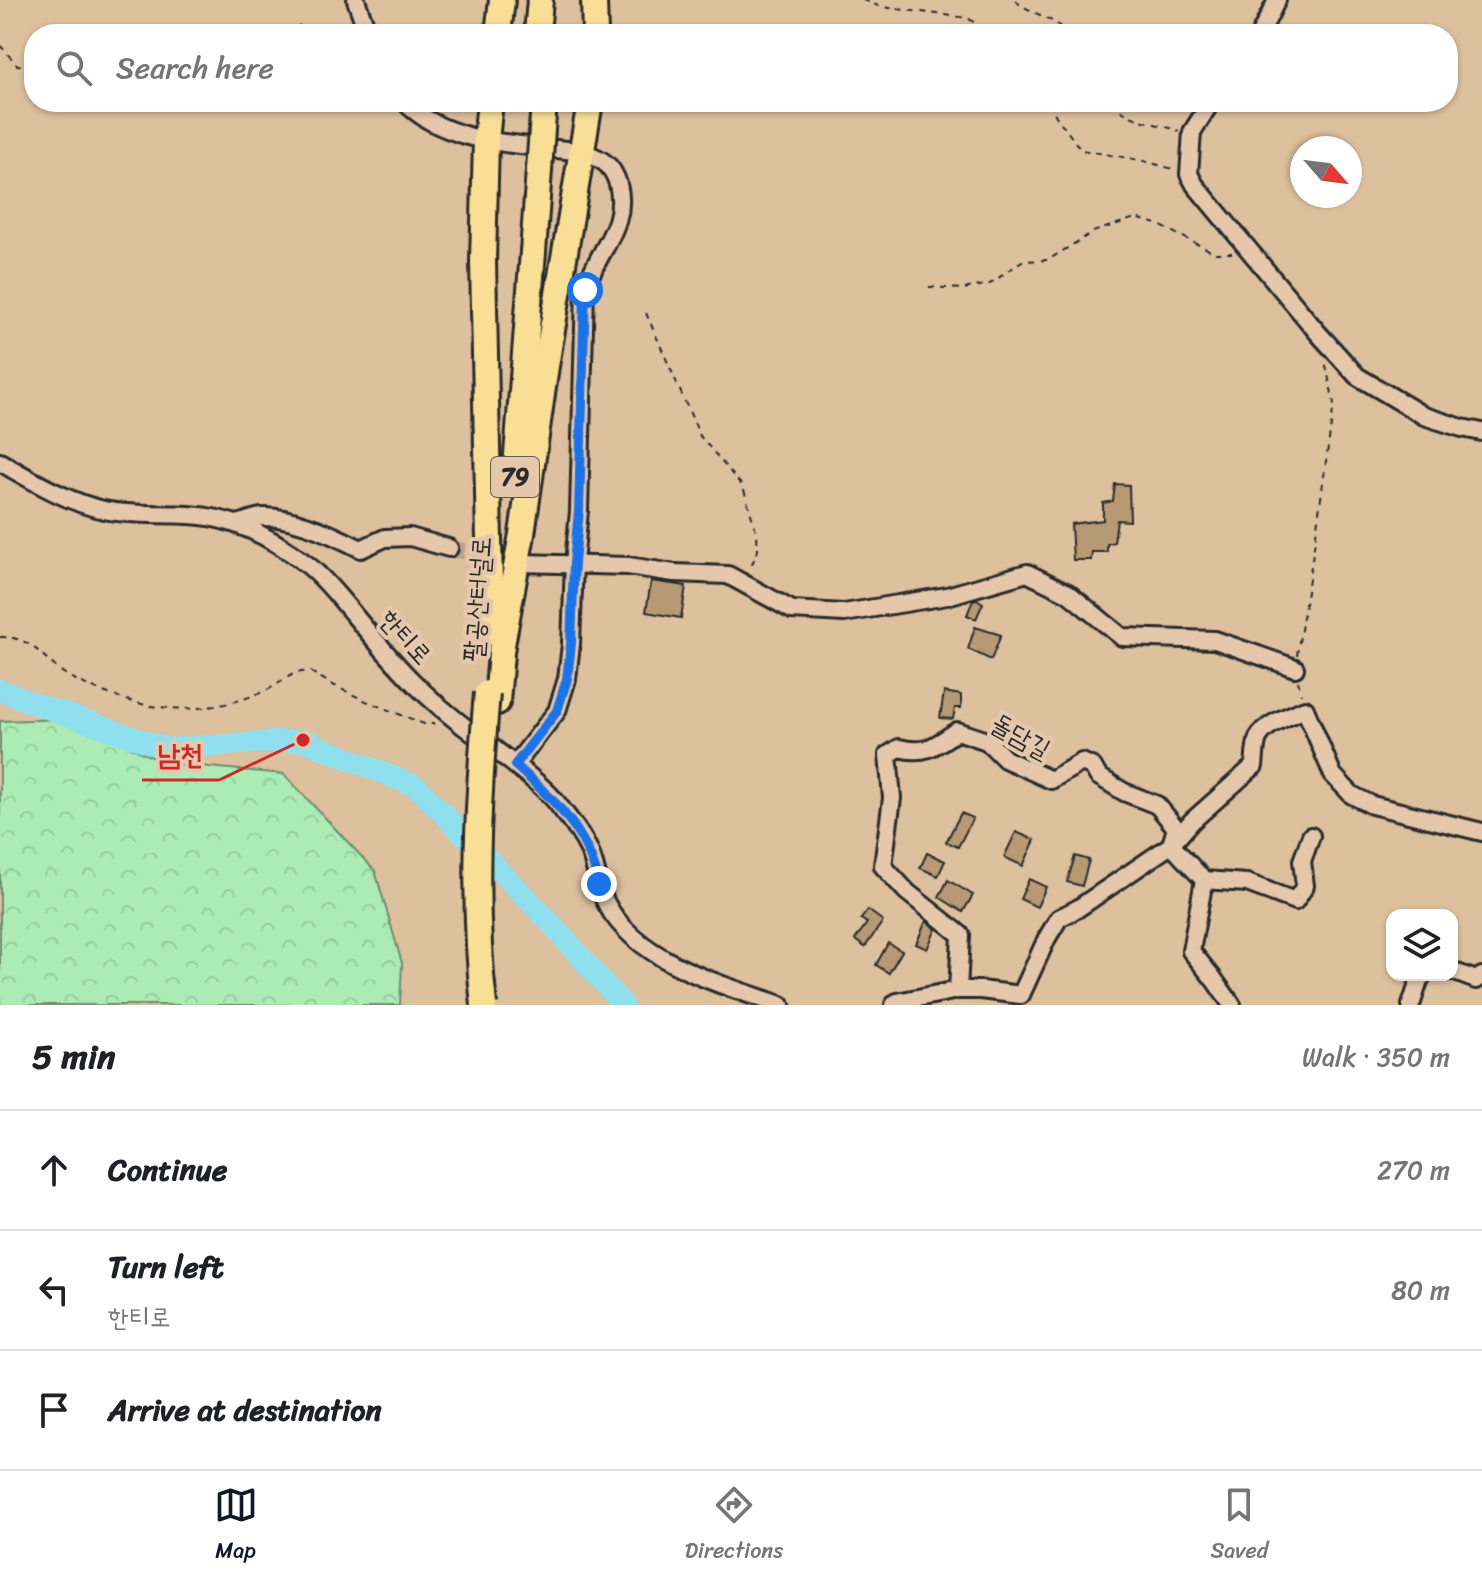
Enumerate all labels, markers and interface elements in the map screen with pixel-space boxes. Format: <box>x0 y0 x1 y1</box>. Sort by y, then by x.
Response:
search box <box>24 24 1458 112</box>
text: Search here <box>116 41 274 95</box>
icon: search <box>52 46 96 90</box>
north arrow <box>1290 136 1362 208</box>
route start <box>567 272 603 308</box>
road number: 79 <box>491 457 539 497</box>
street label: 팔공산터널로 <box>450 535 504 663</box>
street label: 한티로 <box>368 598 444 676</box>
street label: 돌담길 <box>982 701 1060 771</box>
callout: 남천 <box>142 728 219 780</box>
text: 남천 <box>157 730 203 779</box>
route end <box>581 866 617 902</box>
map controls <box>1386 909 1458 981</box>
button: layers <box>1386 909 1458 981</box>
text: 5 min <box>32 1027 115 1087</box>
text: Walk · 350 m <box>1302 1034 1450 1080</box>
text: Continue <box>108 1143 227 1197</box>
text: 270 m <box>1377 1147 1450 1193</box>
icon: ahead <box>32 1148 76 1192</box>
text: Turn left <box>108 1240 224 1294</box>
text: 80 m <box>1391 1267 1450 1313</box>
icon: left <box>32 1268 76 1312</box>
text: 한티로 <box>108 1294 171 1340</box>
text: Arrive at destination <box>108 1383 382 1437</box>
icon: arrive <box>32 1388 76 1432</box>
tab: Map <box>214 1483 258 1570</box>
tab: Directions <box>685 1483 783 1570</box>
tab: Saved <box>1210 1483 1268 1570</box>

